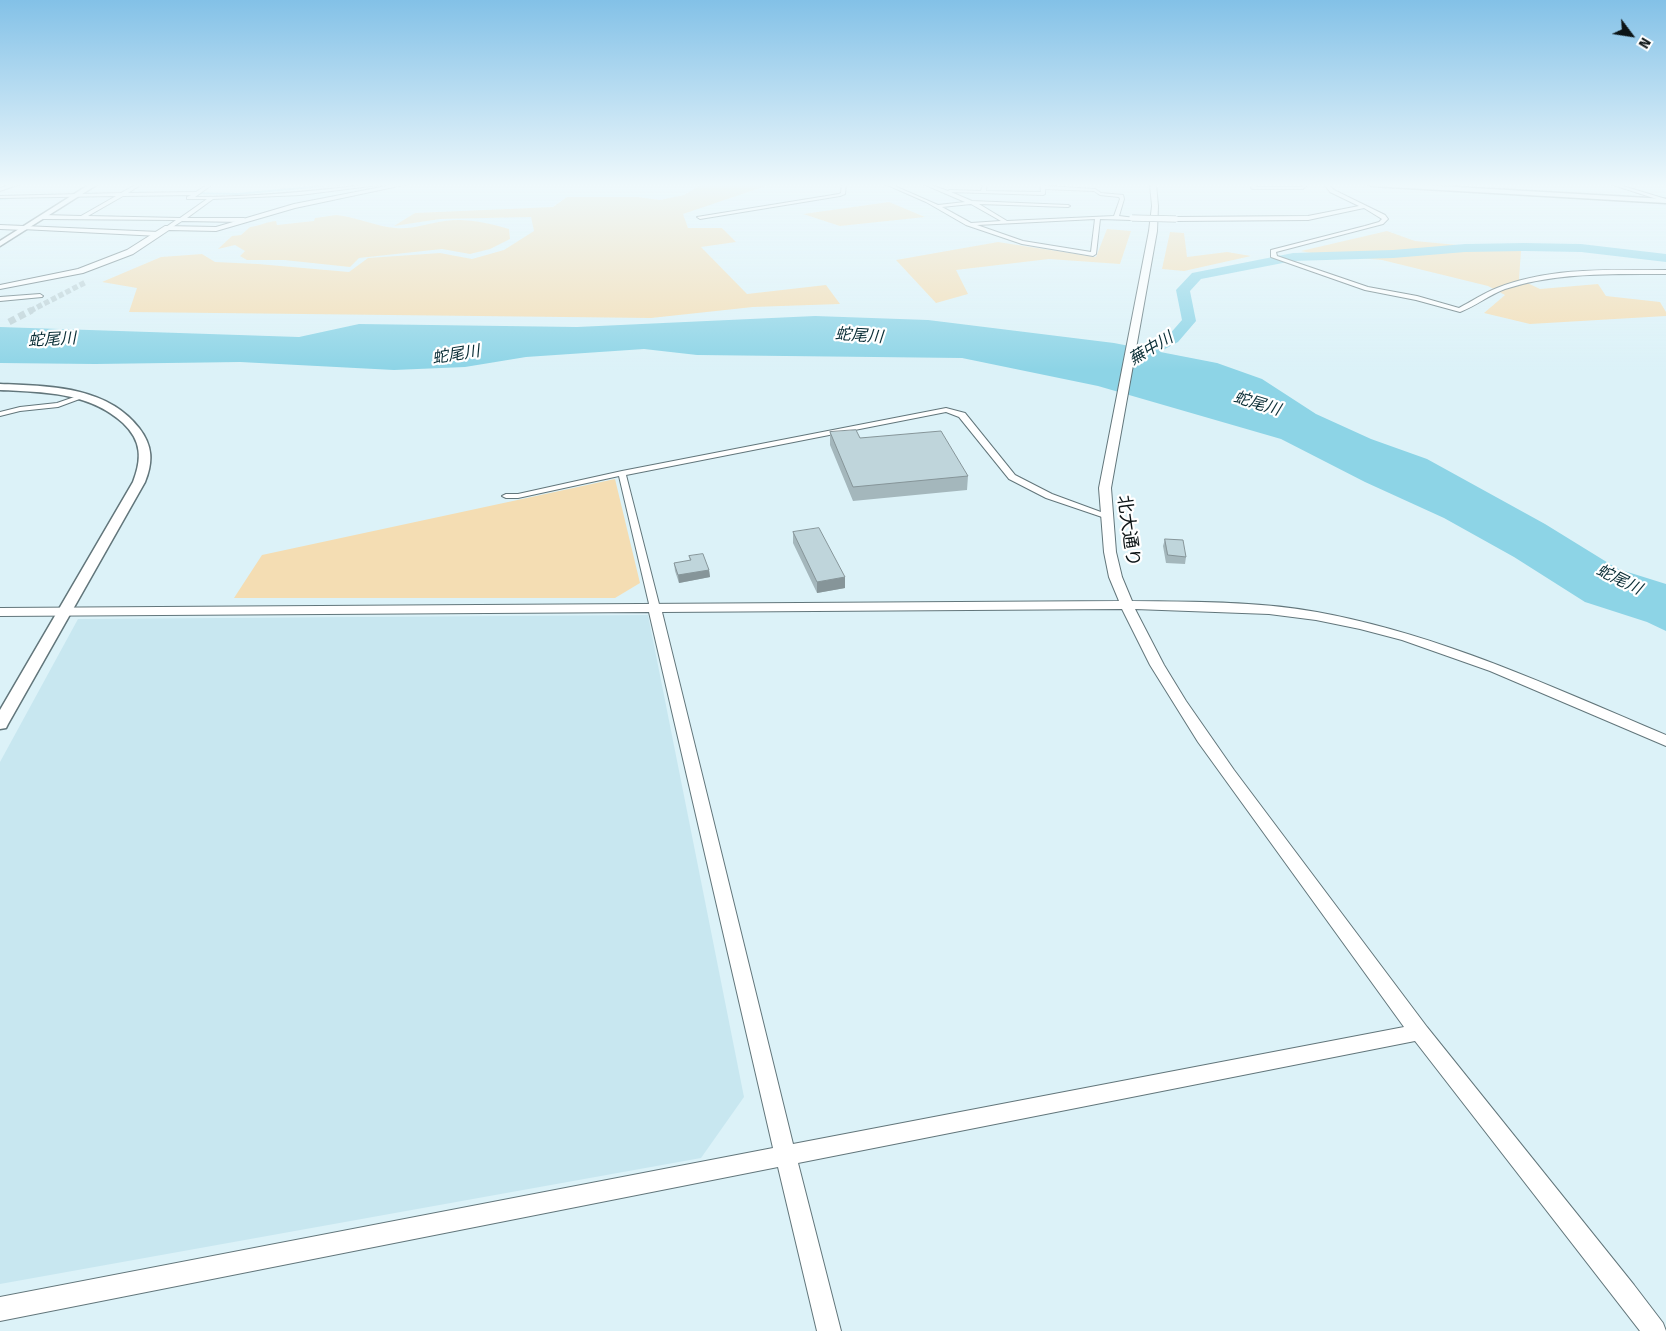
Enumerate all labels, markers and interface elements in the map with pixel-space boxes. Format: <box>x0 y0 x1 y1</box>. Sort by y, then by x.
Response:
north arrow <box>1606 10 1656 60</box>
text: N <box>1635 35 1654 51</box>
water label: 蛇尾川 <box>834 325 884 347</box>
water label: 蕪中川 <box>1125 328 1177 370</box>
water label: 蛇尾川 <box>28 329 76 351</box>
water label: 蛇尾川 <box>431 342 481 368</box>
water label: 蛇尾川 <box>1231 388 1283 420</box>
street label: 北大通り <box>1112 494 1144 568</box>
water label: 蛇尾川 <box>1593 561 1645 599</box>

